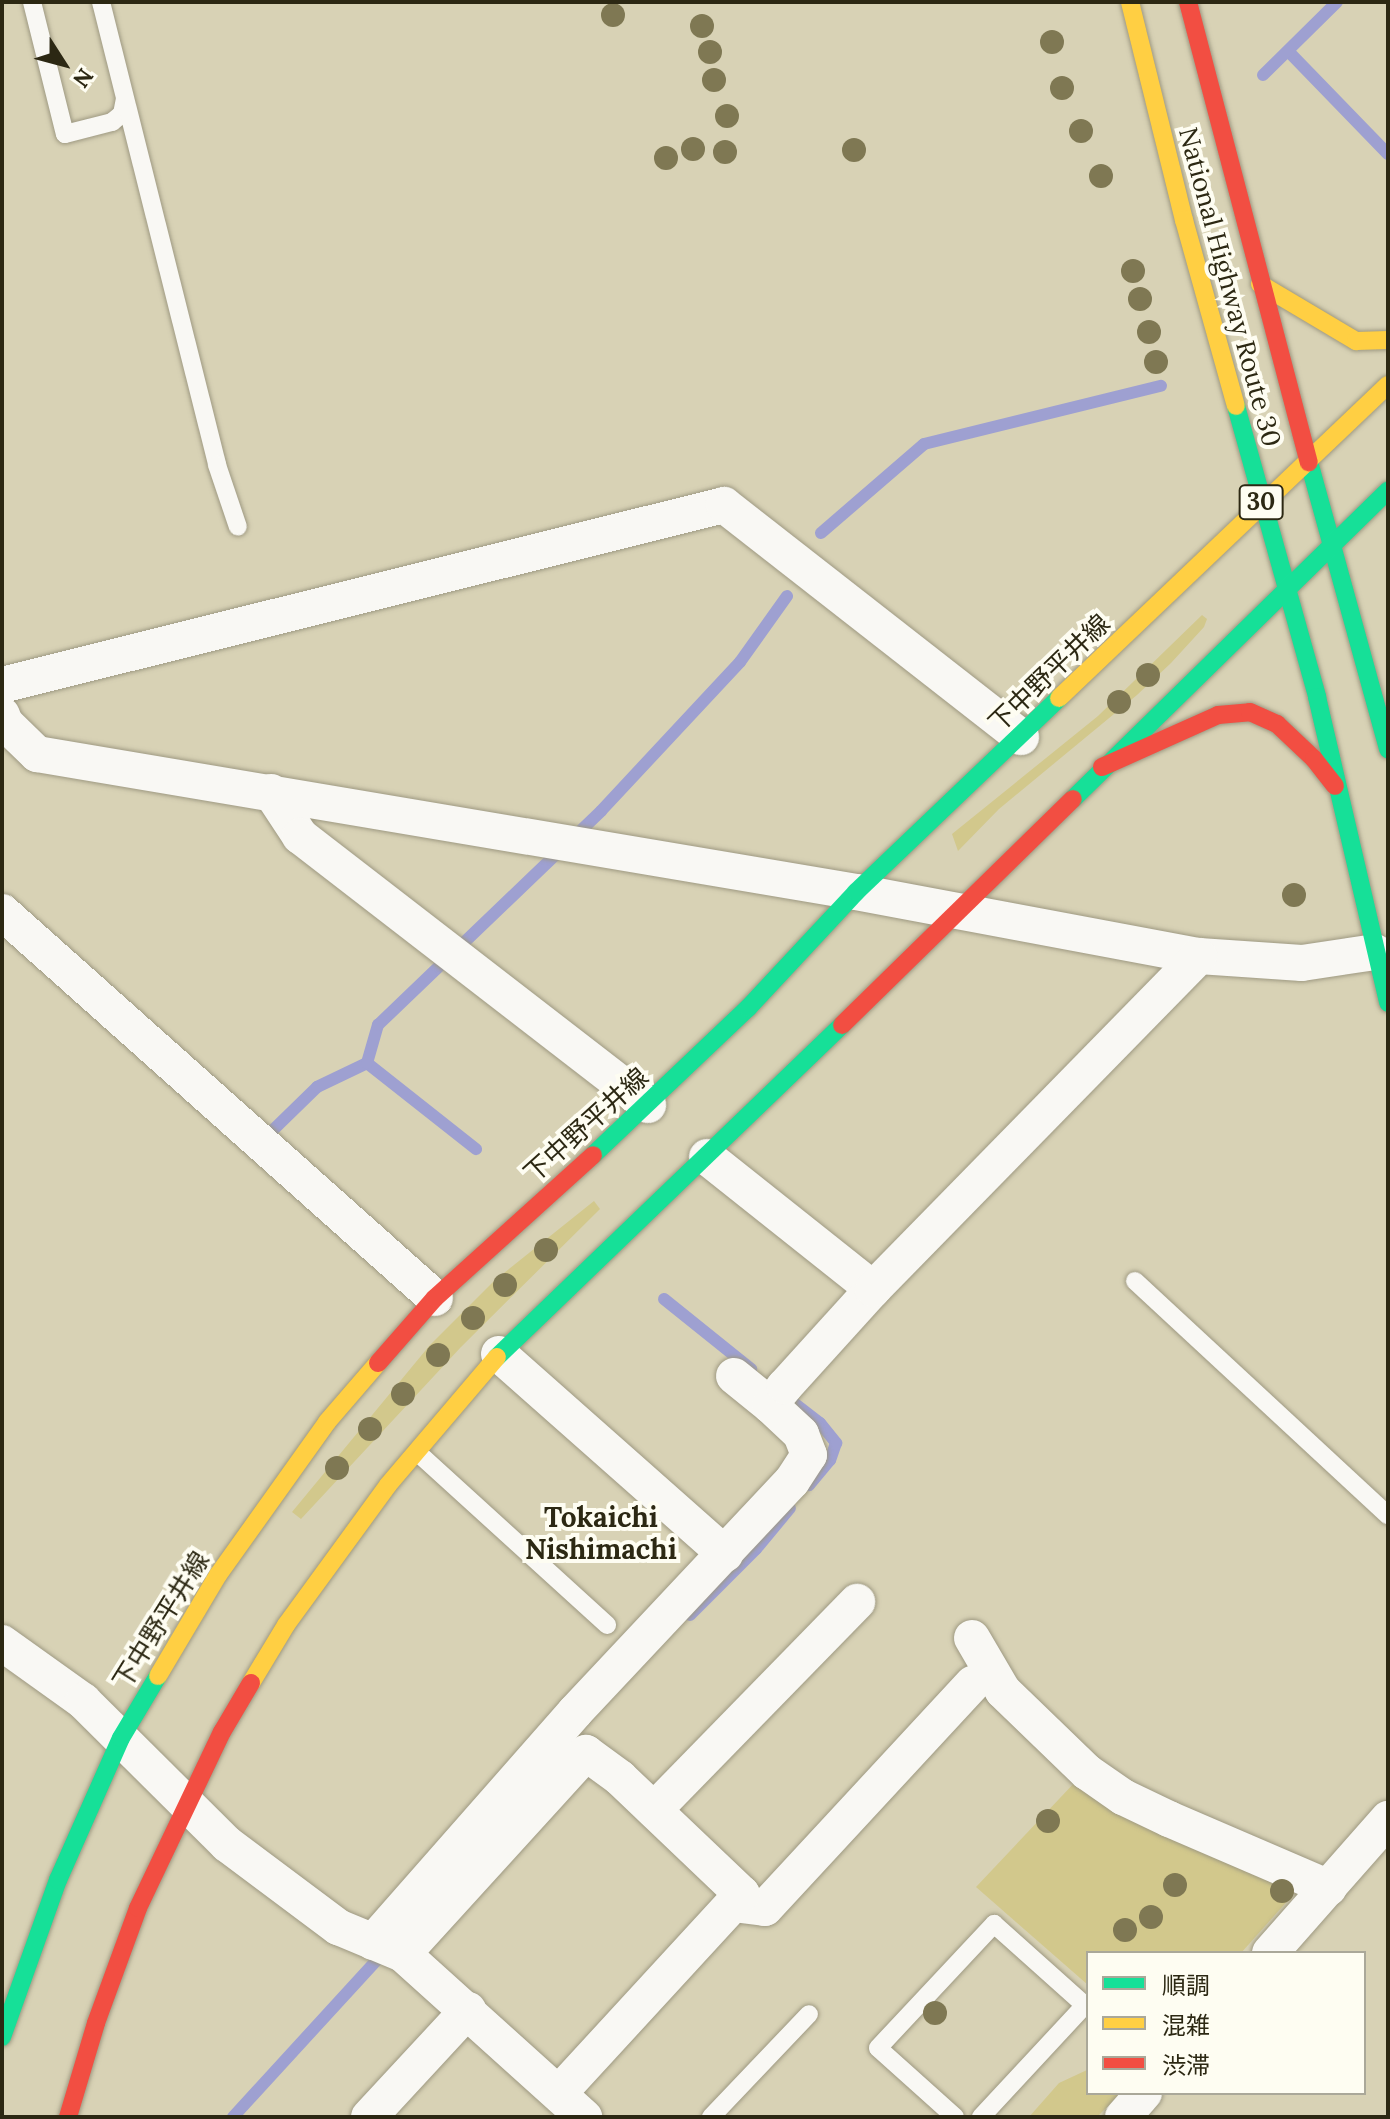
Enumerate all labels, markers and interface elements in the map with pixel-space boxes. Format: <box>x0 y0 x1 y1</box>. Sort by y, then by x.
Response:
north arrow <box>24 24 104 104</box>
text: N <box>67 63 100 93</box>
street label: National Highway Route 30 <box>1172 124 1288 450</box>
road number: 30 <box>1237 482 1285 522</box>
street label: 下中野平井線 <box>982 608 1116 738</box>
street label: 下中野平井線 <box>518 1061 654 1189</box>
district label: Tokaichi Nishimachi <box>525 1500 677 1566</box>
street label: 下中野平井線 <box>106 1546 216 1694</box>
legend <box>1086 1951 1366 2095</box>
text: 順調 <box>1162 1970 1210 2001</box>
text: 混雑 <box>1162 2010 1210 2041</box>
text: 渋滞 <box>1162 2050 1210 2081</box>

